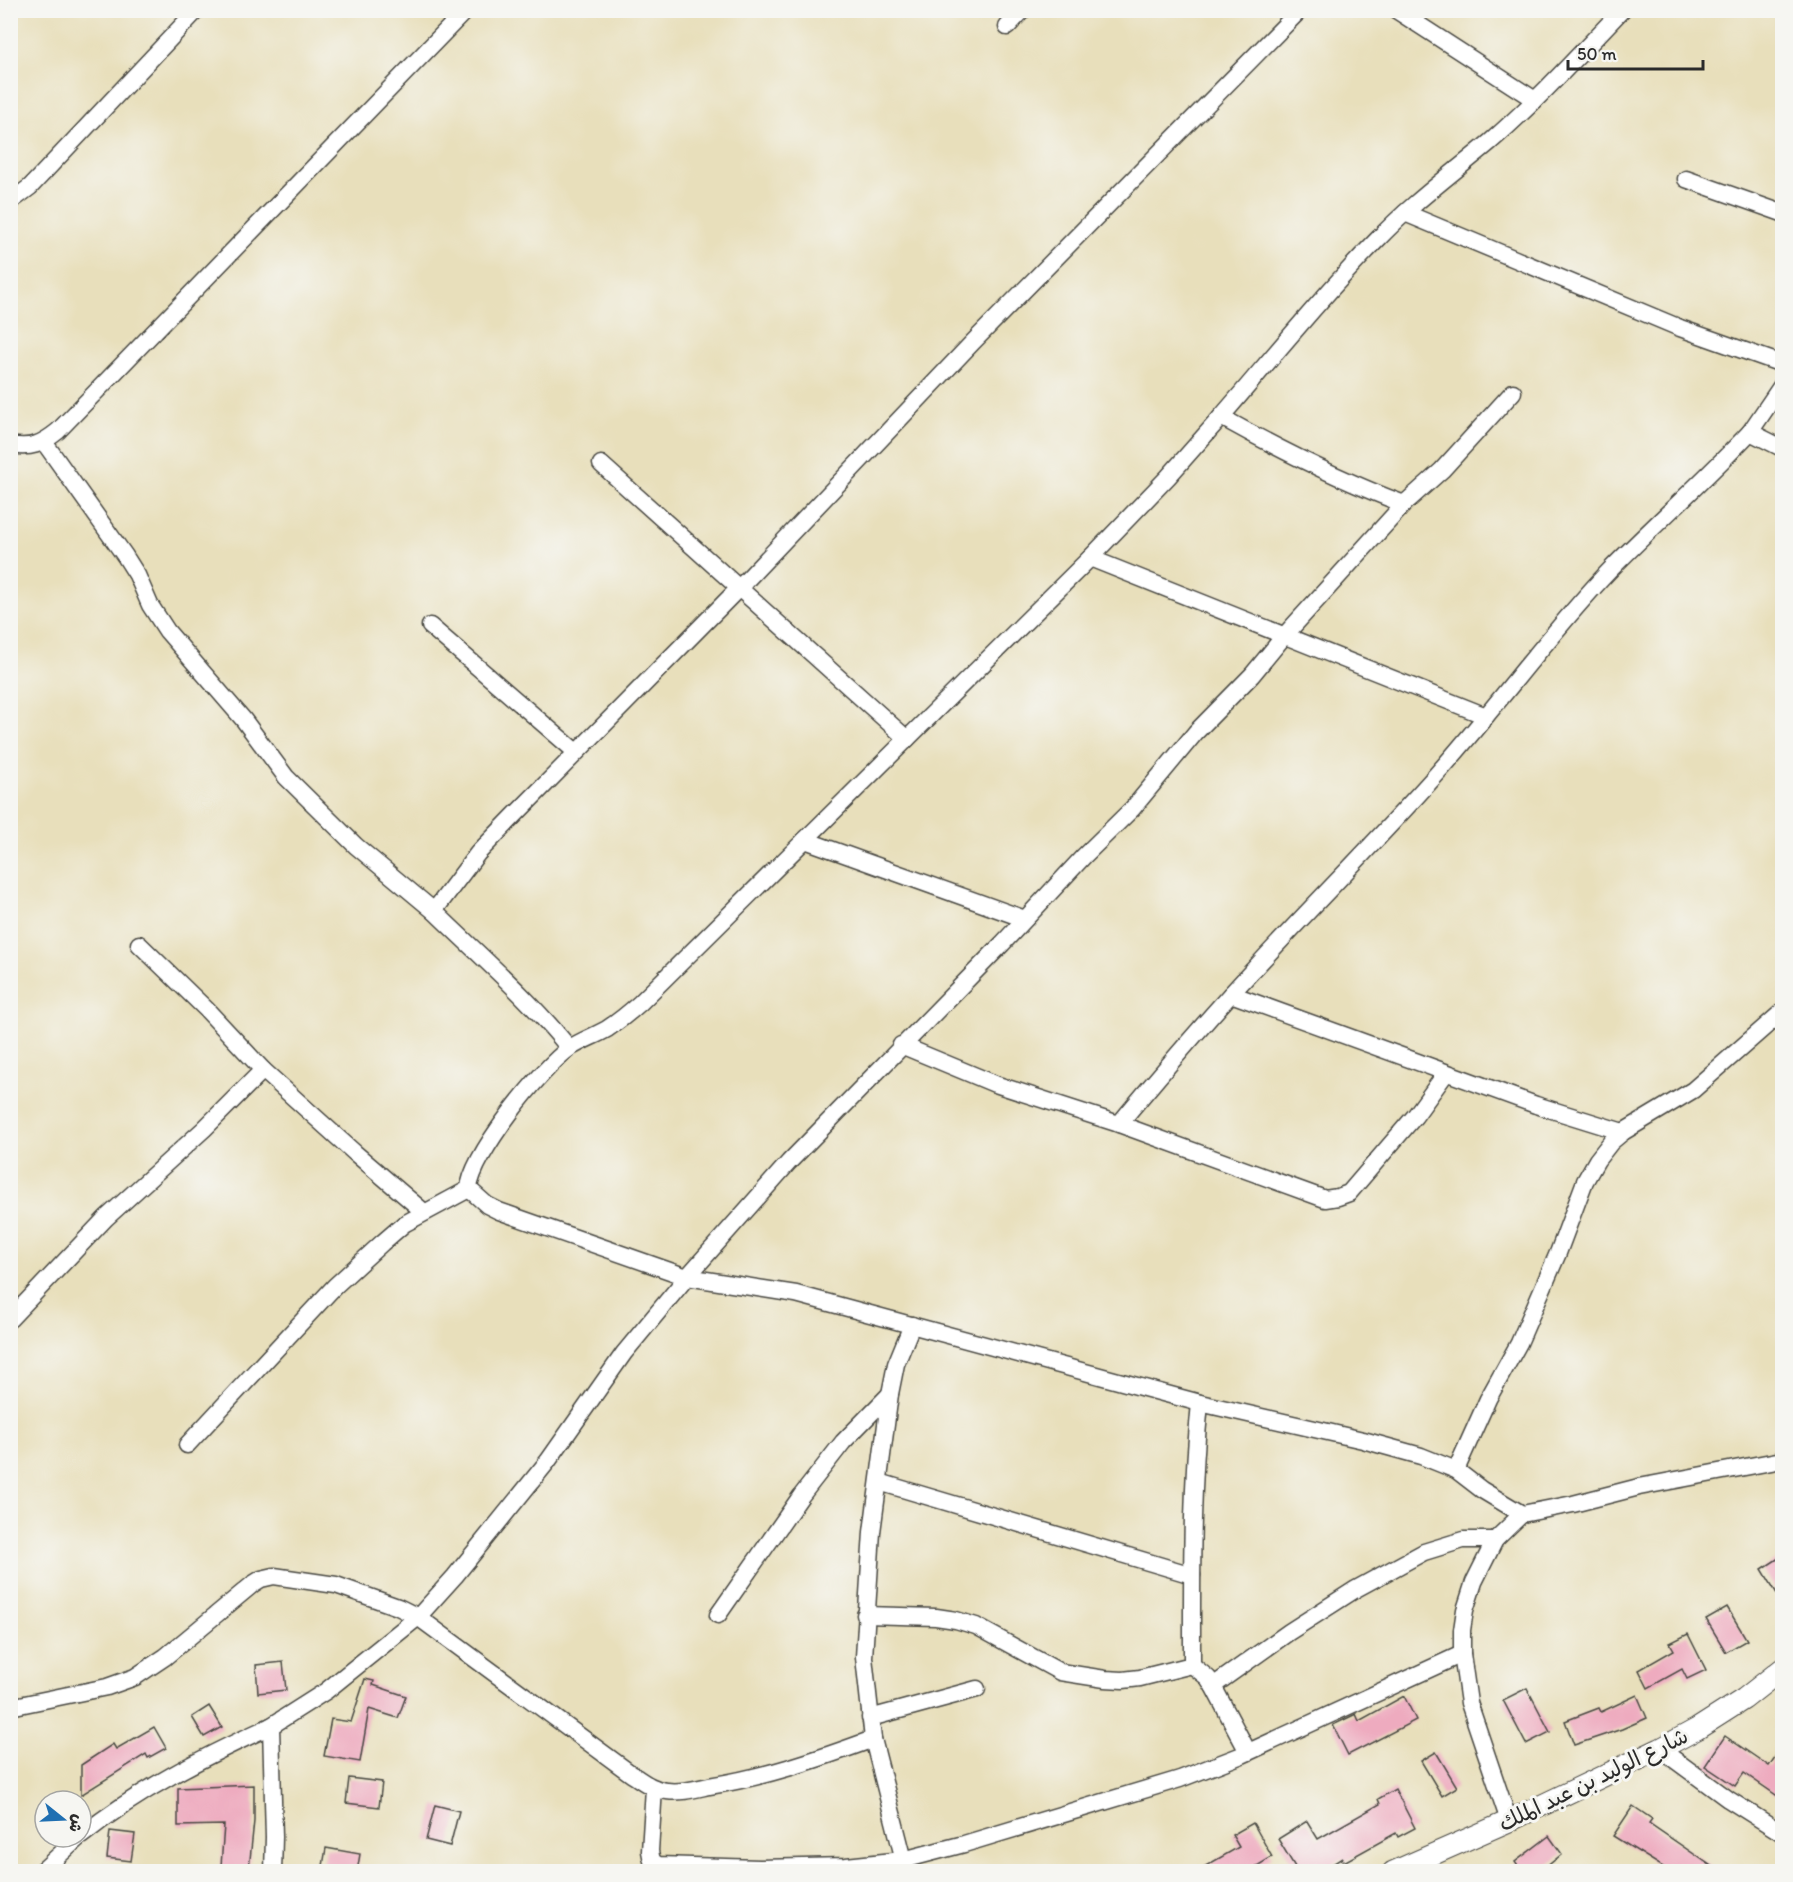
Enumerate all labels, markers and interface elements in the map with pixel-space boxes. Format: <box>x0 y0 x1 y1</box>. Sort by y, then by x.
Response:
scale bar <box>1568 33 1703 71</box>
text: 50 m <box>1577 43 1617 65</box>
street label: شارع الوليد بن عبد الملك <box>1494 1722 1693 1839</box>
north arrow <box>33 1789 93 1849</box>
text: ش <box>65 1812 89 1835</box>

